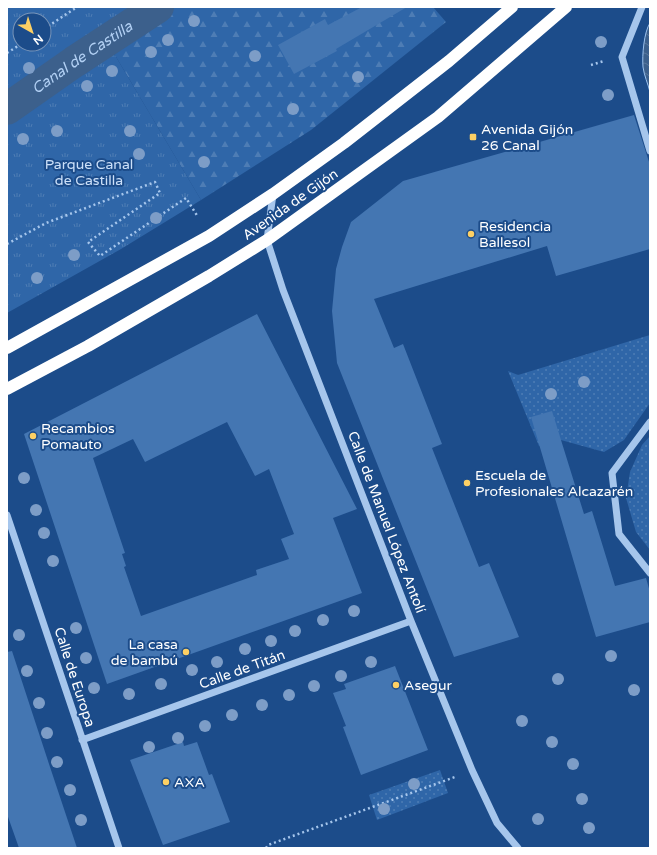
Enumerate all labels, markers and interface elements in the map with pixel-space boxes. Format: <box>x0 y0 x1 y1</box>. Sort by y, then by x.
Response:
north arrow <box>12 12 52 52</box>
water label: Canal de Castilla <box>28 17 136 98</box>
text: N <box>30 32 46 47</box>
place label: Avenida Gijón 26 Canal <box>481 121 573 154</box>
marker: Avenida Gijón 26 Canal <box>468 132 478 142</box>
park label: Parque Canal de Castilla <box>45 156 133 189</box>
street label: Avenida de Gijón <box>239 165 341 244</box>
place label: Residencia Ballesol <box>479 218 551 251</box>
marker: Residencia Ballesol <box>466 229 476 239</box>
place label: Recambios Pomauto <box>41 420 115 453</box>
street label: Calle de Manuel López Antolí <box>344 429 429 616</box>
marker: Recambios Pomauto <box>28 431 38 441</box>
place label: Escuela de Profesionales Alcazarén <box>475 467 633 500</box>
marker: Escuela de Profesionales Alcazarén <box>462 478 472 488</box>
street label: Calle de Europa <box>50 625 99 729</box>
place label: La casa de bambú <box>111 636 178 669</box>
street label: Calle de Titán <box>197 646 287 693</box>
marker: La casa de bambú <box>181 647 191 657</box>
place label: Asegur <box>404 677 452 694</box>
marker: Asegur <box>391 680 401 690</box>
place label: AXA <box>174 774 205 791</box>
marker: AXA <box>161 777 171 787</box>

